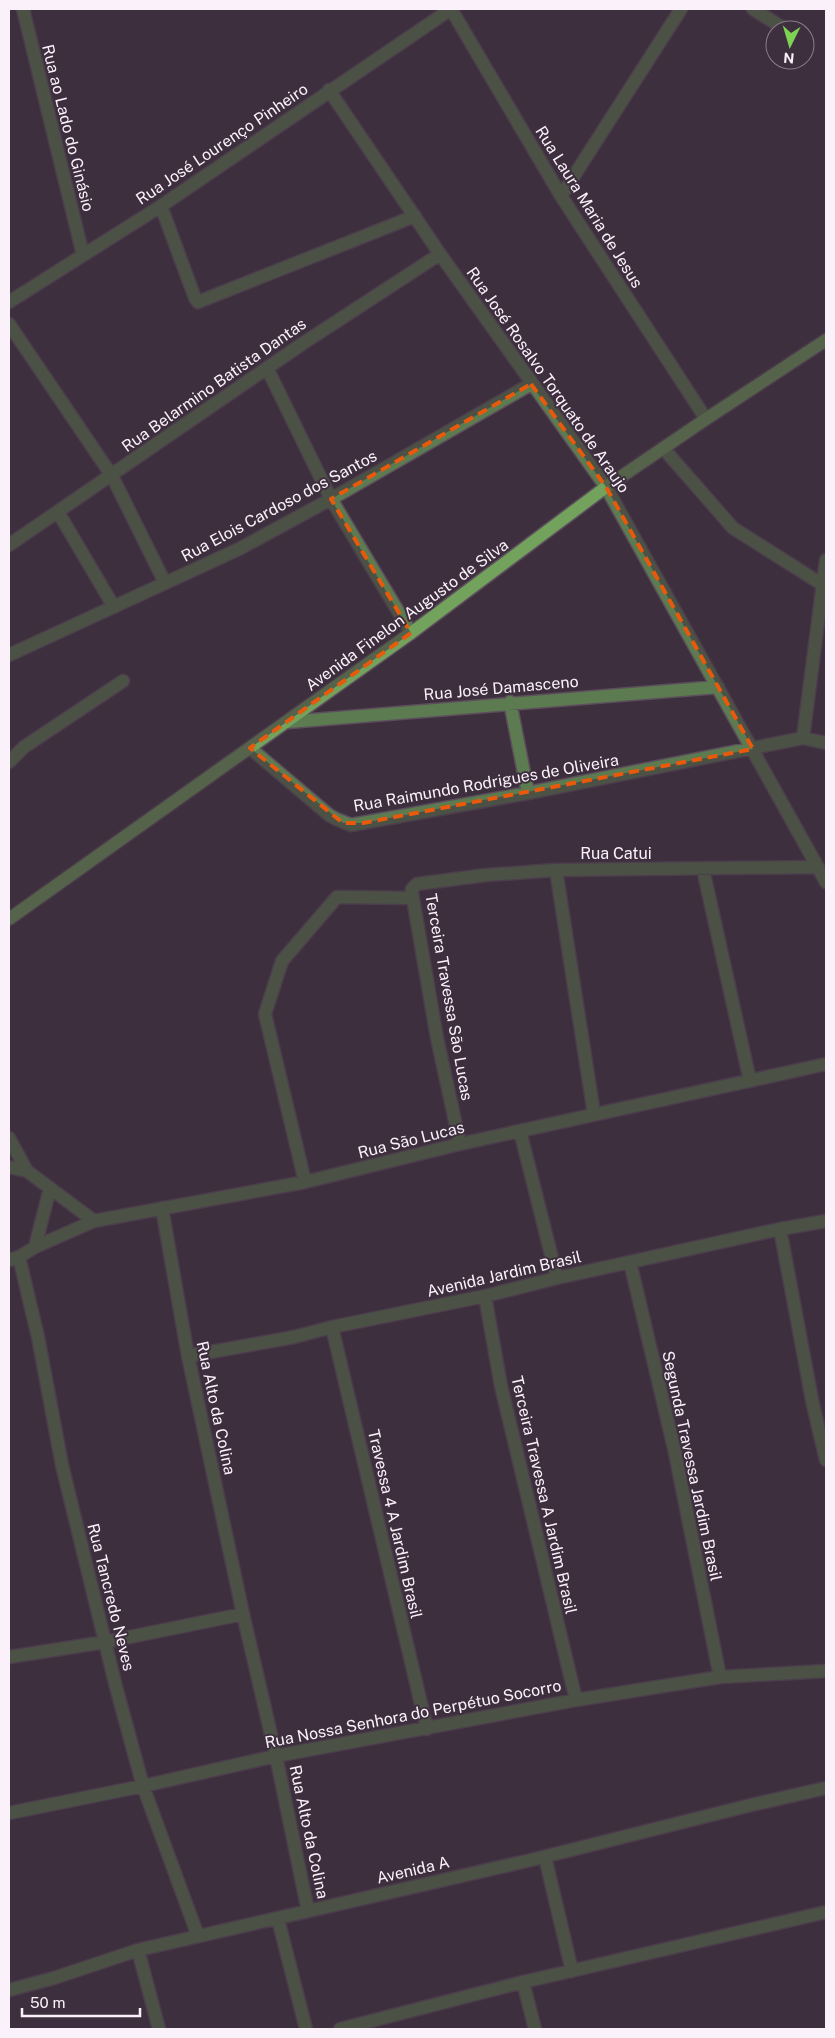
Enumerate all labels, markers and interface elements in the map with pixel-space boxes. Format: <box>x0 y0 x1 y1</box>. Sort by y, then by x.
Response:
north arrow <box>765 20 815 70</box>
street label: Rua ao Lado do Ginásio <box>38 42 98 214</box>
text: N <box>783 50 795 66</box>
street label: Rua José Lourenço Pinheiro <box>132 79 312 209</box>
street label: Rua Laura Maria de Jesus <box>531 122 647 292</box>
street label: Rua José Rosalvo Torquato de Araujo <box>462 263 634 497</box>
street label: Rua Belarmino Batista Dantas <box>118 314 310 456</box>
street label: Rua Elois Cardoso dos Santos <box>178 446 380 566</box>
street label: Avenida Finelon Augusto de Silva <box>302 535 512 695</box>
street label: Rua José Damasceno <box>423 672 579 704</box>
street label: Rua Raimundo Rodrigues de Oliveira <box>352 750 620 816</box>
street label: Rua Catui <box>580 844 652 863</box>
street label: Terceira Travessa São Lucas <box>421 892 477 1102</box>
street label: Rua São Lucas <box>356 1118 466 1162</box>
street label: Avenida Jardim Brasil <box>425 1247 583 1301</box>
street label: Rua Alto da Colina <box>193 1339 239 1477</box>
street label: Segunda Travessa Jardim Brasil <box>658 1349 726 1583</box>
street label: Terceira Travessa A Jardim Brasil <box>507 1374 581 1616</box>
street label: Travessa 4 A Jardim Brasil <box>364 1428 426 1621</box>
street label: Rua Tancredo Neves <box>83 1521 139 1673</box>
street label: Rua Nossa Senhora do Perpétuo Socorro <box>263 1676 563 1752</box>
street label: Rua Alto da Colina <box>286 1763 332 1901</box>
street label: Avenida A <box>375 1852 451 1888</box>
scale bar <box>22 1986 140 2018</box>
text: 50 m <box>30 1994 65 2011</box>

